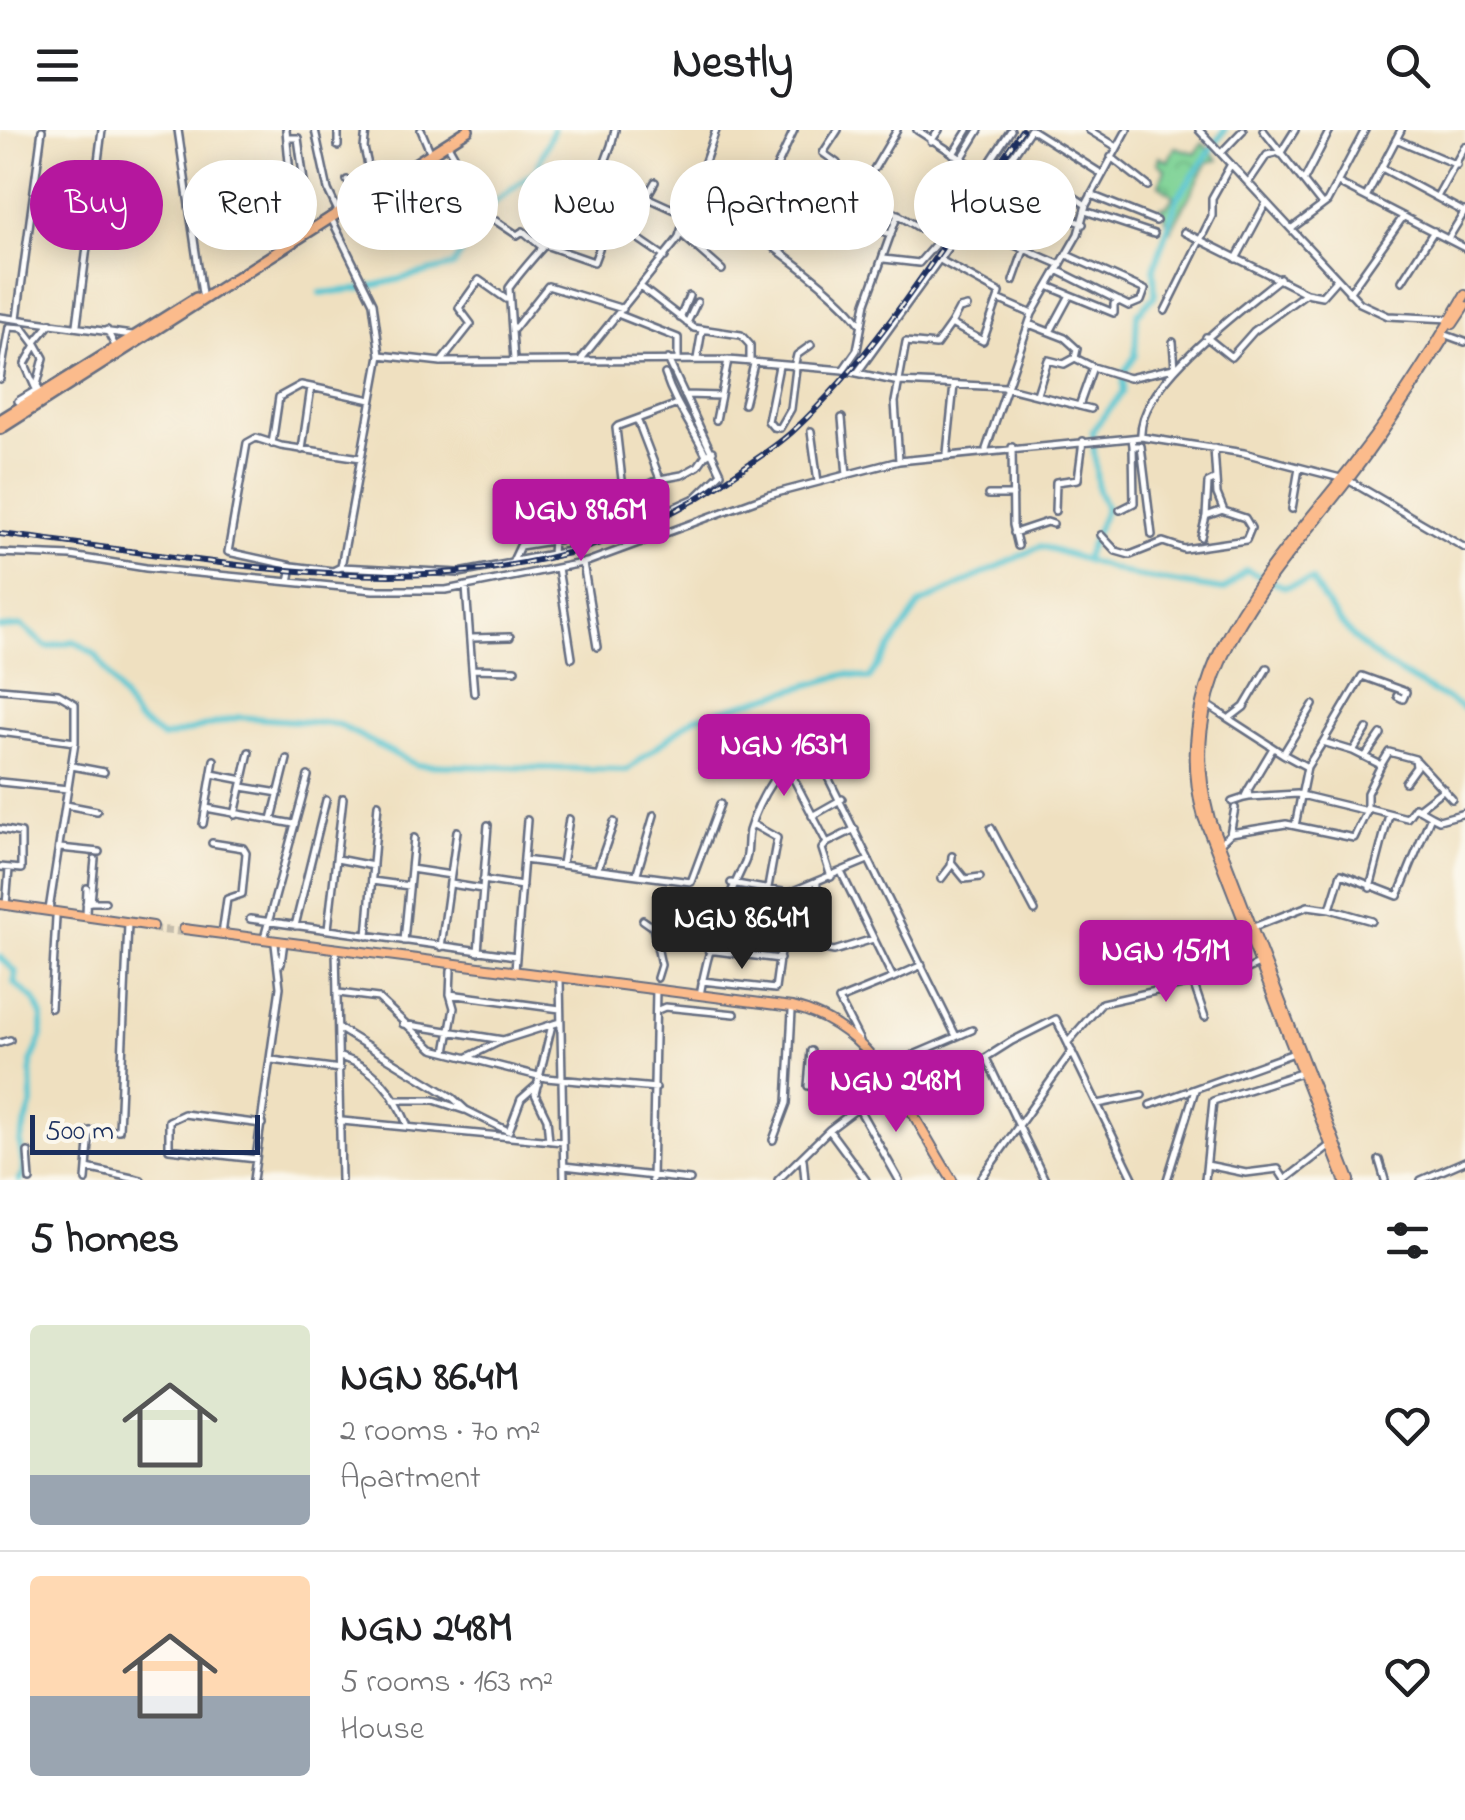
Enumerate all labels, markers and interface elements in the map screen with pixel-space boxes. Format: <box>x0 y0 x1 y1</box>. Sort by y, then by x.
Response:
text: Nestly <box>672 32 793 98</box>
icon: menu <box>30 38 85 93</box>
icon: search <box>1380 38 1435 93</box>
chip: Buy <box>30 160 163 250</box>
chip: Rent <box>183 160 317 250</box>
chip: Filters <box>337 160 498 250</box>
chip: New <box>518 160 650 250</box>
chip: Apartment <box>670 160 894 250</box>
chip: House <box>914 160 1076 250</box>
pin: NGN 89.6M <box>467 479 695 564</box>
text: NGN 89.6M <box>515 488 647 535</box>
pin: NGN 163M <box>681 714 887 799</box>
text: NGN 163M <box>720 723 848 770</box>
pin: NGN 86.4M <box>628 887 856 972</box>
text: NGN 86.4M <box>674 896 810 943</box>
pin: NGN 151M <box>1063 920 1269 1005</box>
text: NGN 151M <box>1101 929 1231 976</box>
pin: NGN 248M <box>793 1050 999 1135</box>
text: NGN 248M <box>830 1059 962 1106</box>
scale bar <box>30 1110 260 1154</box>
text: 500 m <box>45 1112 114 1153</box>
text: 5 homes <box>30 1210 179 1271</box>
icon: filters <box>1380 1213 1435 1268</box>
text: NGN 86.4M <box>340 1348 519 1409</box>
icon: home <box>110 1365 230 1485</box>
icon: heart <box>1380 1398 1435 1453</box>
text: 2 rooms · 70 m² <box>340 1409 540 1456</box>
text: Apartment <box>340 1456 481 1503</box>
text: NGN 248M <box>340 1599 513 1660</box>
icon: home <box>110 1616 230 1736</box>
icon: heart <box>1380 1649 1435 1704</box>
text: 5 rooms · 163 m² <box>340 1660 553 1707</box>
text: House <box>340 1707 424 1754</box>

